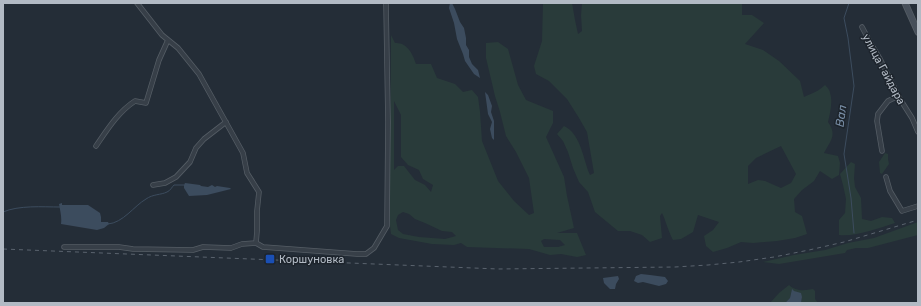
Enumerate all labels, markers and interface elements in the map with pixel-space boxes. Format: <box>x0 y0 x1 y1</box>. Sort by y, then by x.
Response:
street label: улица Гайдара <box>859 32 908 107</box>
water label: Вал <box>833 104 849 128</box>
marker: Коршуновка <box>264 253 276 265</box>
place label: Коршуновка <box>279 253 344 266</box>

